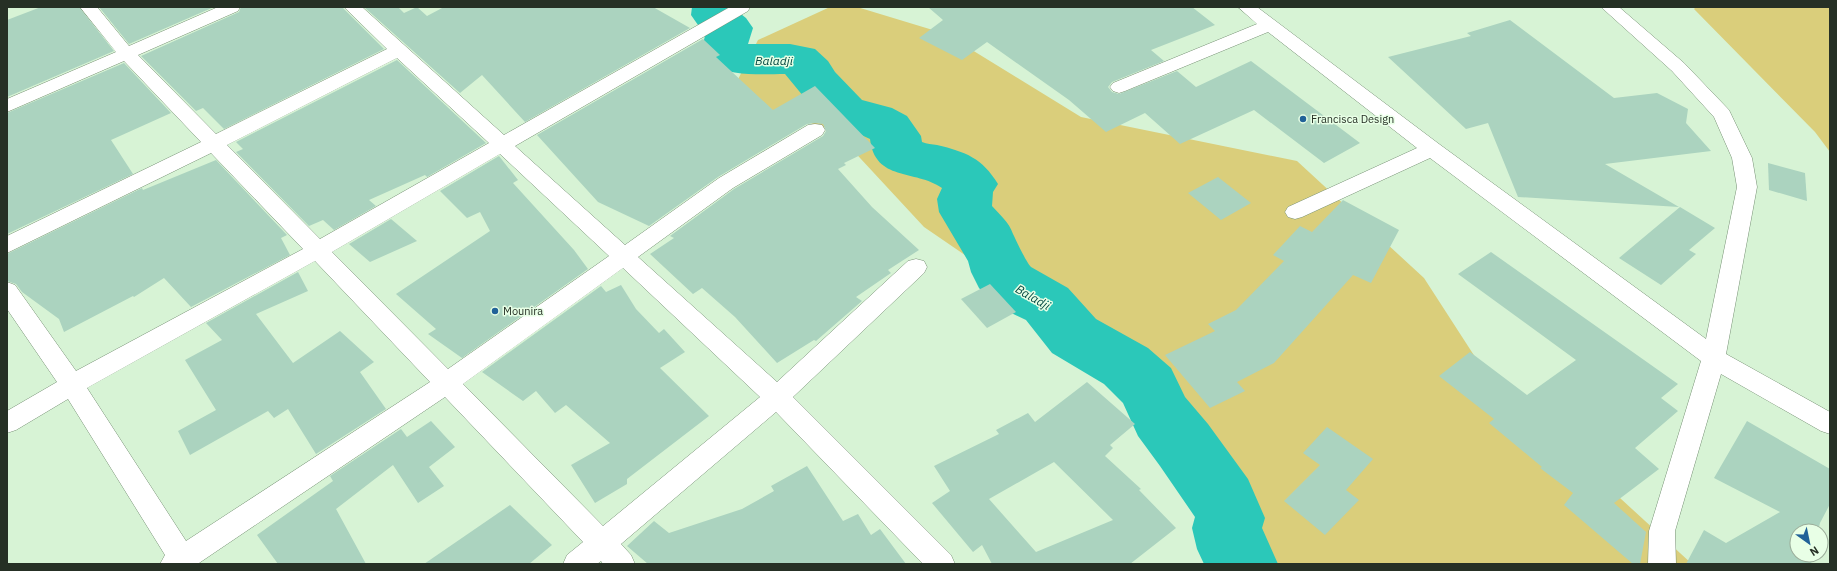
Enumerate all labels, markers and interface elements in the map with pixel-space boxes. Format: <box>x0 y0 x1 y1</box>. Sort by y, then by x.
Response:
water label: Baladji <box>755 53 794 68</box>
place label: Francisca Design <box>1311 112 1394 126</box>
marker: Francisca Design <box>1298 114 1308 124</box>
water label: Baladji <box>1013 281 1054 313</box>
place label: Mounira <box>503 304 543 318</box>
marker: Mounira <box>490 306 500 316</box>
north arrow <box>1789 523 1829 563</box>
text: N <box>1807 543 1822 559</box>

